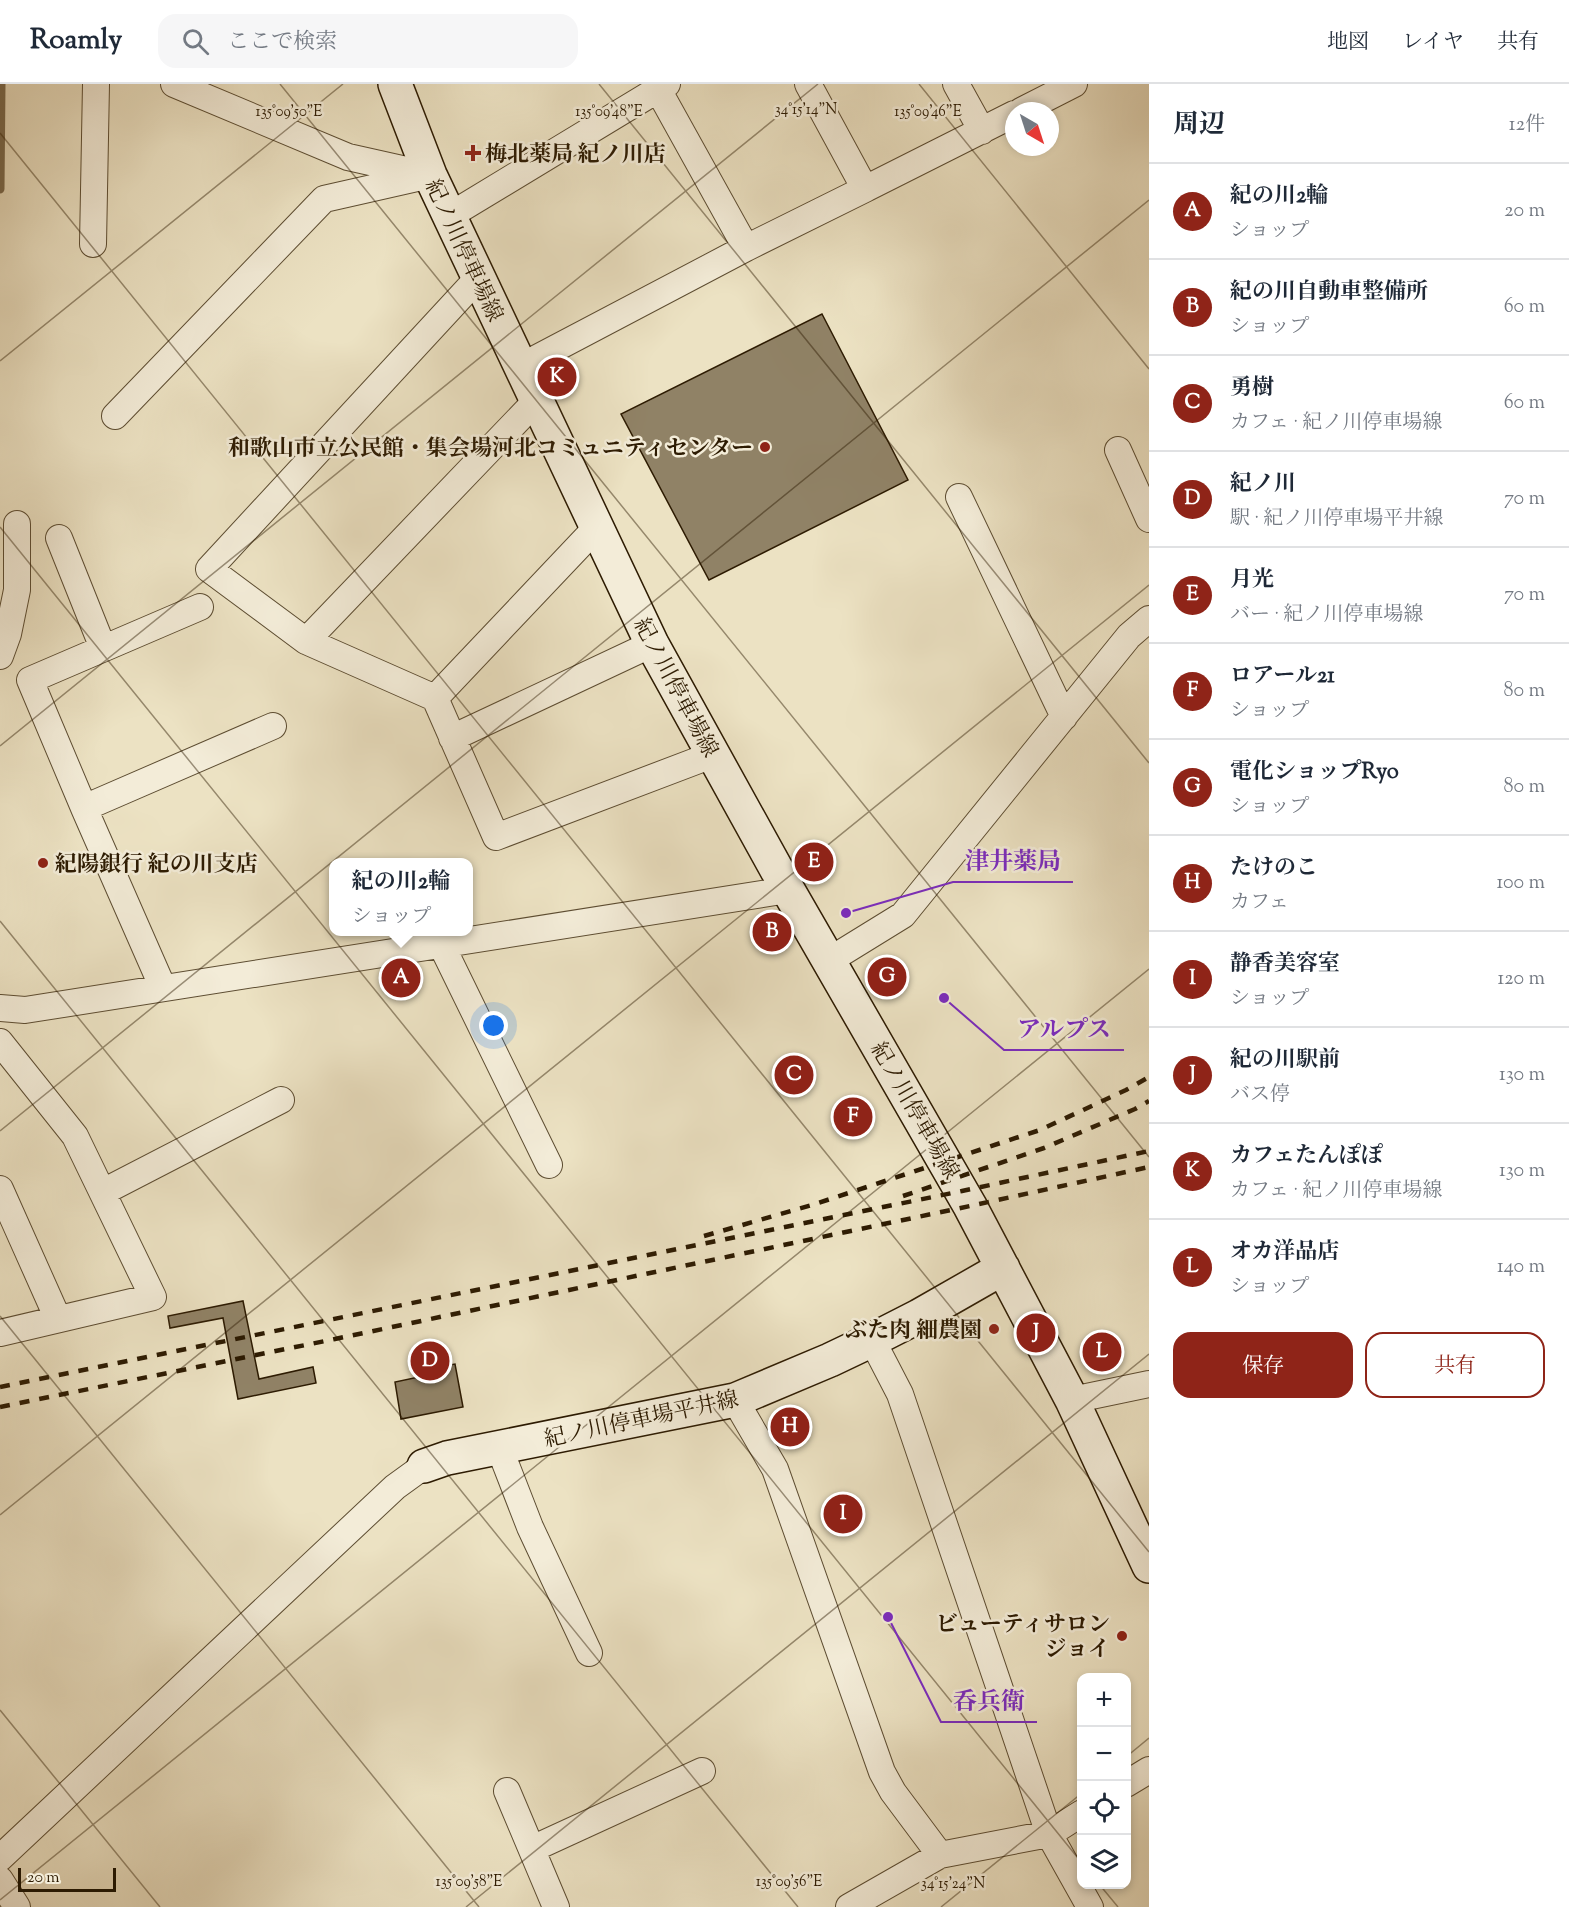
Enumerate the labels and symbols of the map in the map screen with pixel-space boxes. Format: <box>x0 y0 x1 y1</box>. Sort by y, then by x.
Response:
text: 34°15'14"N <box>775 100 837 121</box>
text: 135°09'50"E <box>256 102 322 123</box>
text: 135°09'48"E <box>575 102 643 123</box>
text: 135°09'46"E <box>894 102 962 123</box>
north arrow <box>1005 102 1059 156</box>
place label: 梅北薬局 紀ノ川店 <box>485 140 666 172</box>
marker: 梅北薬局 紀ノ川店 <box>466 146 480 160</box>
street label: 紀ノ川停車場線 <box>415 175 509 328</box>
pin: K <box>538 354 576 400</box>
place label: 和歌山市立公民館・集会場河北コミュニティセンター <box>228 434 753 466</box>
marker: 和歌山市立公民館・集会場河北コミュニティセンター <box>758 440 772 454</box>
street label: 紀ノ川停車場線 <box>624 613 725 764</box>
pin: E <box>794 840 834 884</box>
callout: 津井薬局 <box>953 840 1073 882</box>
text: 津井薬局 <box>965 846 1061 880</box>
place label: 紀陽銀行 紀の川支店 <box>55 850 258 882</box>
marker: 紀陽銀行 紀の川支店 <box>36 856 50 870</box>
pin: B <box>752 910 792 954</box>
pin: G <box>868 954 906 1000</box>
pin: A <box>382 956 420 1000</box>
callout: アルプス <box>1004 1008 1124 1050</box>
your location <box>479 1011 508 1040</box>
text: アルプス <box>1017 1014 1111 1048</box>
street label: 紀ノ川停車場線 <box>861 1037 966 1186</box>
pin: C <box>774 1052 814 1098</box>
pin: F <box>834 1094 872 1140</box>
pin: J <box>1016 1310 1056 1356</box>
place label: ぶた肉 細農園 <box>845 1316 982 1348</box>
marker: ぶた肉 細農園 <box>987 1322 1001 1336</box>
pin: L <box>1082 1330 1122 1374</box>
pin: D <box>410 1338 450 1384</box>
street label: 紀ノ川停車場平井線 <box>541 1385 742 1457</box>
pin: H <box>770 1404 810 1450</box>
pin: I <box>824 1492 862 1536</box>
place label: ビューティサロン ジョイ <box>936 1610 1110 1667</box>
marker: ビューティサロン ジョイ <box>1115 1629 1129 1643</box>
callout: 呑兵衛 <box>941 1680 1037 1722</box>
text: 呑兵衛 <box>953 1686 1025 1720</box>
scale bar <box>18 1865 116 1892</box>
text: 135°09'58"E <box>436 1872 502 1893</box>
text: 135°09'56"E <box>756 1872 822 1893</box>
text: 34°15'24"N <box>921 1874 985 1895</box>

